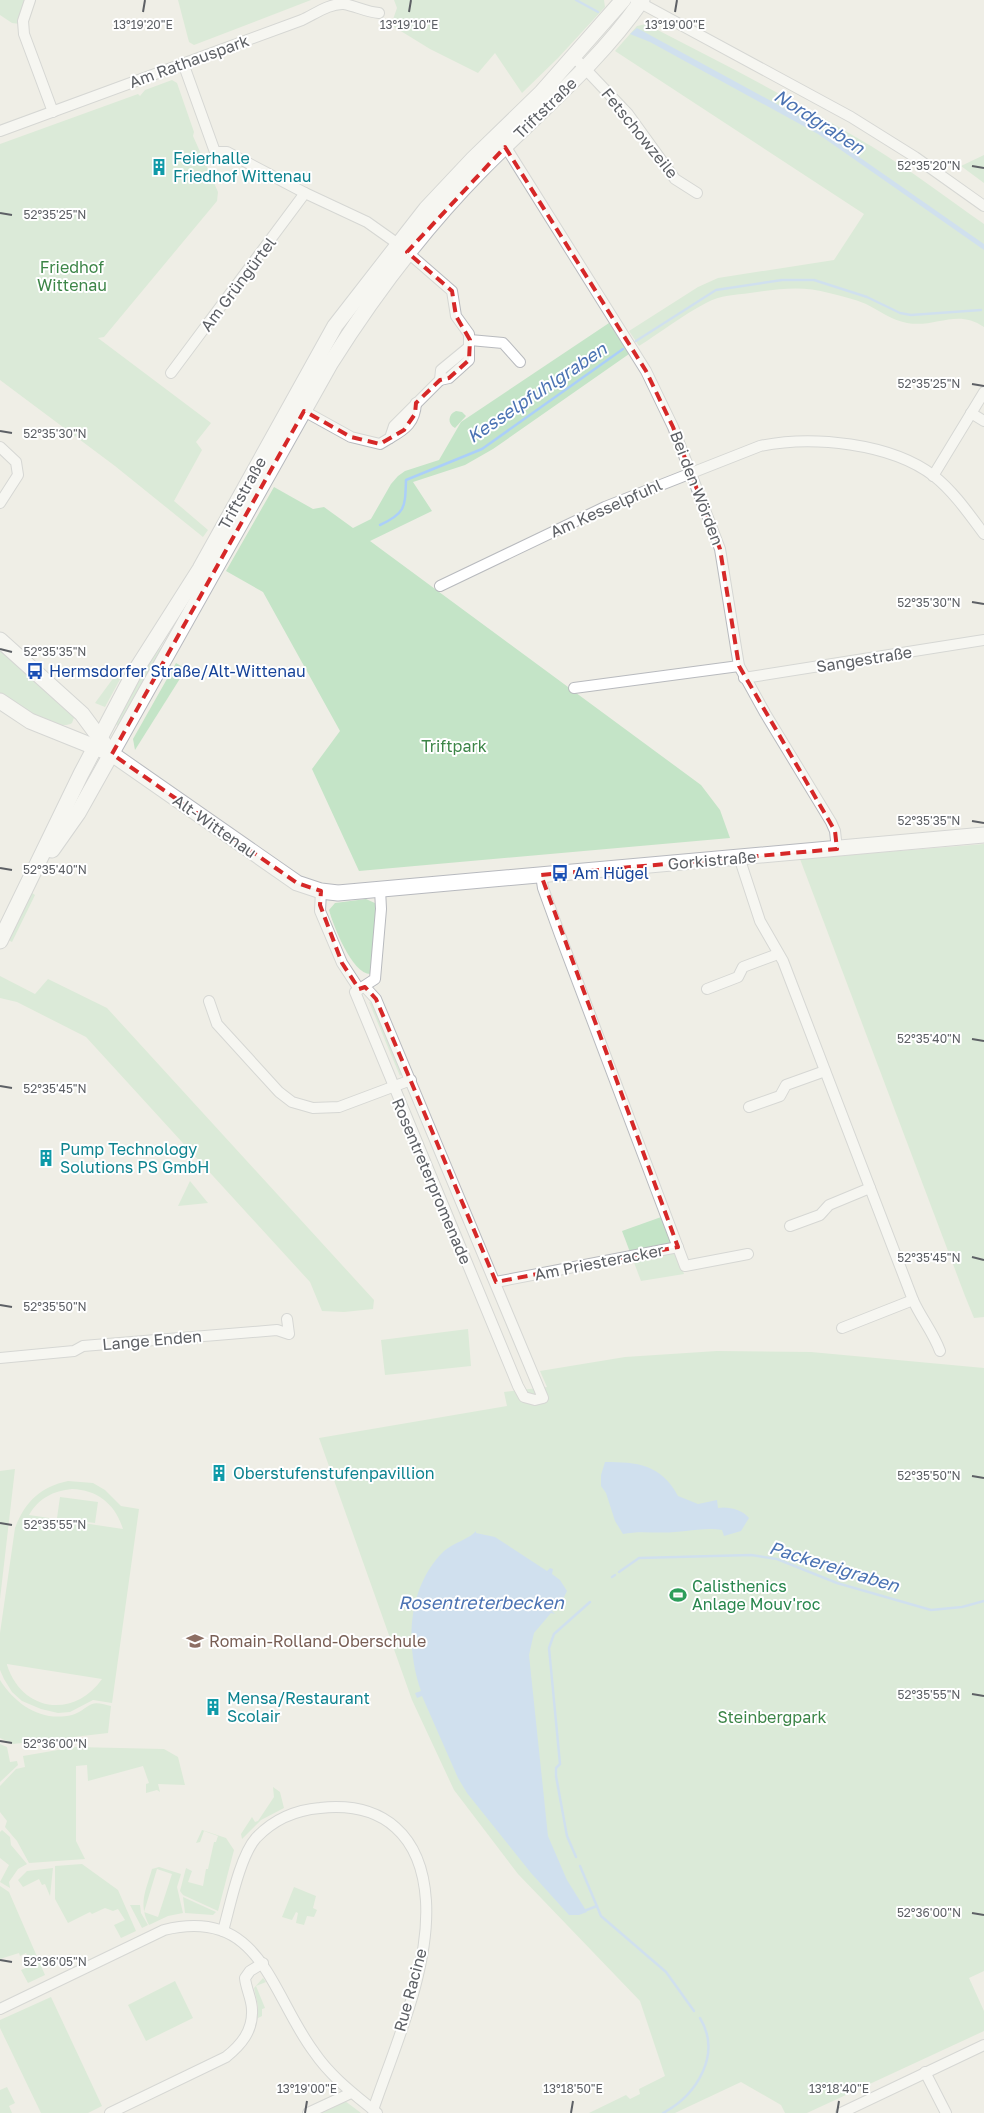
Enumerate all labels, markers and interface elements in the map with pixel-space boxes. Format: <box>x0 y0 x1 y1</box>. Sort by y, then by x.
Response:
text: 13°19'20"E <box>113 17 173 32</box>
text: 13°19'10"E <box>380 17 438 32</box>
text: 13°19'00"E <box>645 17 705 32</box>
street label: Am Rathauspark <box>126 30 252 92</box>
street label: Triftstraße <box>509 73 581 143</box>
street label: Fetschowzeile <box>597 84 683 182</box>
water label: Nordgraben <box>770 84 870 159</box>
place label: Feierhalle Friedhof Wittenau <box>173 148 311 186</box>
building icon: Feierhalle Friedhof Wittenau <box>149 157 169 177</box>
text: 52°35'20"N <box>897 158 961 173</box>
text: 52°35'25"N <box>24 207 86 222</box>
street label: Am Grüngürtel <box>196 233 280 335</box>
park label: Friedhof Wittenau <box>37 257 107 295</box>
water label: Kesselpfuhlgraben <box>463 337 611 447</box>
text: 52°35'25"N <box>898 376 960 391</box>
text: 52°35'30"N <box>23 426 87 441</box>
street label: Bei den Wörden <box>666 428 728 548</box>
street label: Triftstraße <box>214 453 270 533</box>
street label: Am Kesselpfuhl <box>547 474 665 542</box>
text: 52°35'30"N <box>897 595 961 610</box>
street label: Sangestraße <box>815 642 913 676</box>
text: 52°35'35"N <box>23 644 87 659</box>
bus stop icon: Hermsdorfer Straße/Alt-Wittenau <box>25 661 45 681</box>
place label: Hermsdorfer Straße/Alt-Wittenau <box>49 661 306 681</box>
park label: Triftpark <box>421 736 487 756</box>
street label: Alt-Wittenau <box>169 790 261 862</box>
text: 52°35'35"N <box>897 813 961 828</box>
street label: Gorkistraße <box>667 846 757 874</box>
text: 52°35'40"N <box>23 862 87 877</box>
bus stop icon: Am Hügel <box>550 863 570 883</box>
place label: Am Hügel <box>574 863 649 883</box>
text: 52°35'40"N <box>897 1031 961 1046</box>
text: 52°35'45"N <box>23 1081 87 1096</box>
street label: Rosentreterpromenade <box>388 1095 476 1267</box>
place label: Pump Technology Solutions PS GmbH <box>60 1139 209 1177</box>
building icon: Pump Technology Solutions PS GmbH <box>36 1148 56 1168</box>
street label: Am Priesteracker <box>533 1240 665 1284</box>
text: 52°35'45"N <box>897 1250 961 1265</box>
text: 52°35'50"N <box>23 1299 87 1314</box>
street label: Lange Enden <box>101 1326 203 1354</box>
building icon: Oberstufenstufenpavillion <box>209 1463 229 1483</box>
place label: Oberstufenstufenpavillion <box>233 1463 435 1483</box>
text: 52°35'50"N <box>897 1468 961 1483</box>
text: 52°35'55"N <box>24 1517 86 1532</box>
water label: Packereigraben <box>767 1536 903 1597</box>
place label: Calisthenics Anlage Mouv'roc <box>692 1576 821 1614</box>
sports icon: Calisthenics Anlage Mouv'roc <box>668 1585 688 1605</box>
water label: Rosentreterbecken <box>398 1591 565 1613</box>
school or university icon: Romain-Rolland-Oberschule <box>185 1631 205 1651</box>
place label: Romain-Rolland-Oberschule <box>209 1631 426 1651</box>
text: 52°35'55"N <box>898 1687 960 1702</box>
place label: Mensa/Restaurant Scolair <box>227 1688 370 1726</box>
building icon: Mensa/Restaurant Scolair <box>203 1697 223 1717</box>
park label: Steinbergpark <box>718 1707 826 1727</box>
text: 52°36'00"N <box>23 1736 87 1751</box>
text: 52°36'00"N <box>897 1905 961 1920</box>
street label: Rue Racine <box>389 1946 431 2034</box>
text: 52°36'05"N <box>23 1954 87 1969</box>
text: 13°19'00"E <box>277 2081 337 2096</box>
text: 13°18'50"E <box>543 2081 603 2096</box>
text: 13°18'40"E <box>809 2081 869 2096</box>

